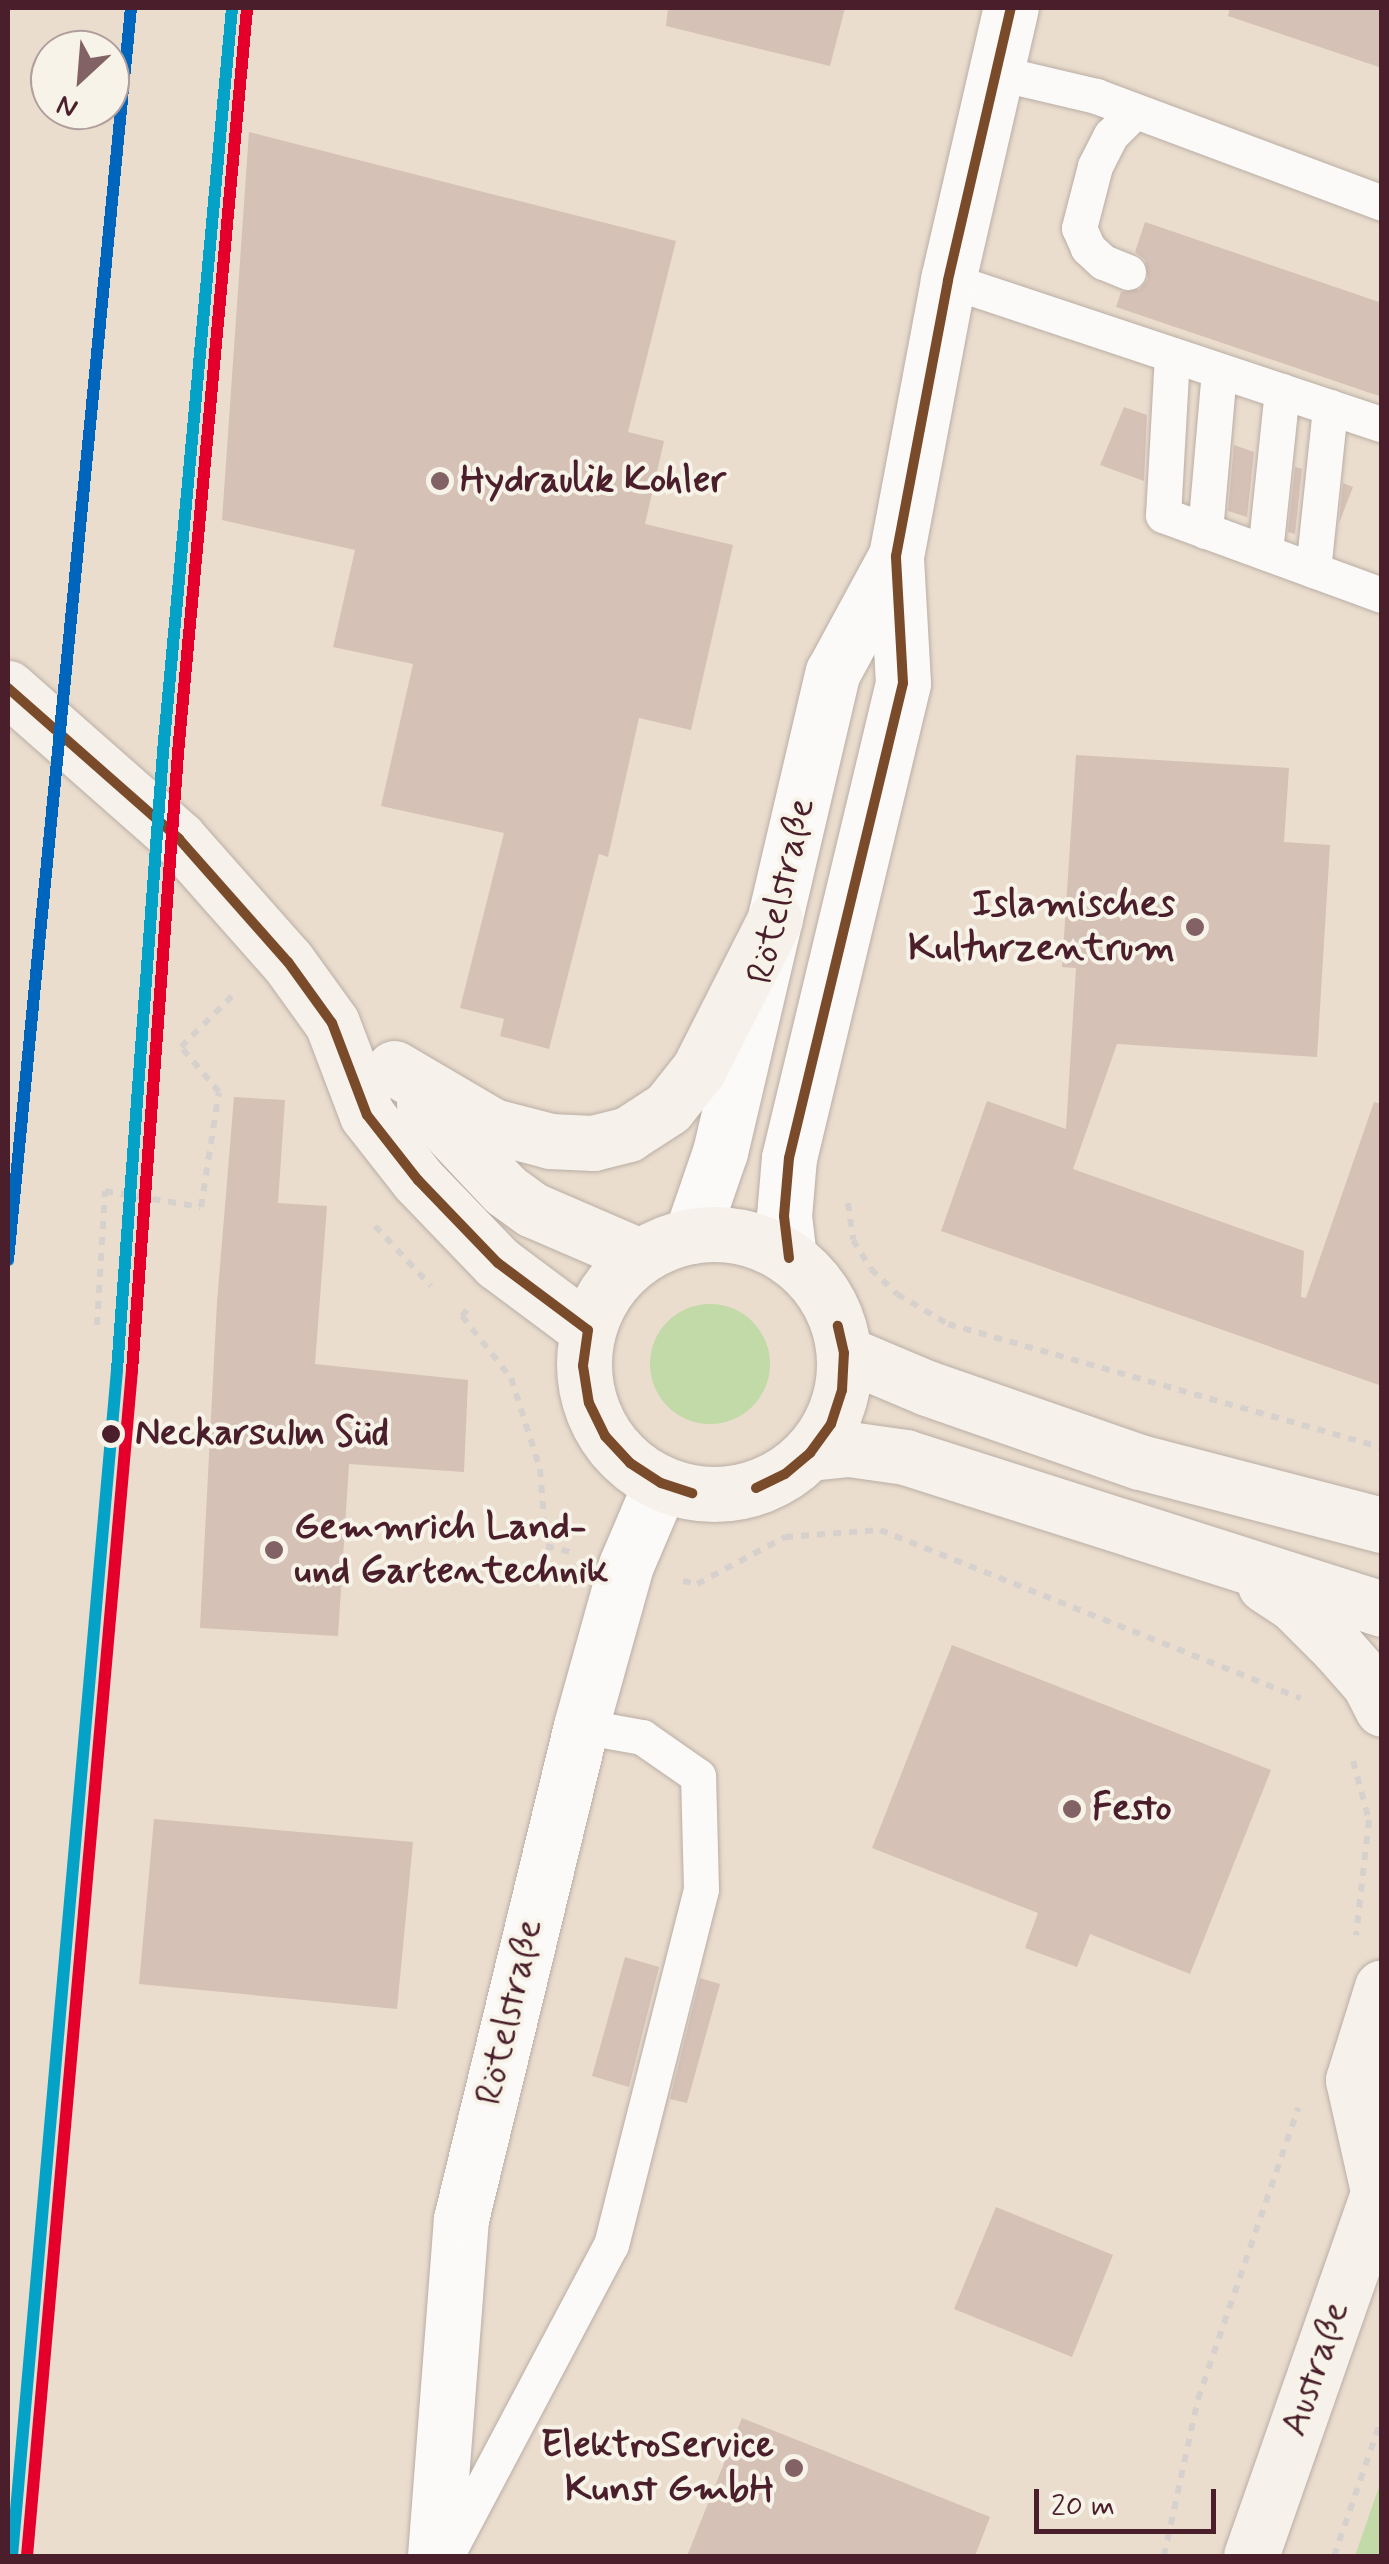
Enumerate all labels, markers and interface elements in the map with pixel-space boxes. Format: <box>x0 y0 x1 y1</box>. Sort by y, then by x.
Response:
north arrow <box>30 30 130 130</box>
text: N <box>51 85 84 126</box>
place label: Hydraulik Kohler <box>460 458 728 504</box>
marker: Hydraulik Kohler <box>429 470 451 492</box>
street label: Rötelstraße <box>738 794 826 988</box>
place label: Islamisches Kulturzentrum <box>908 882 1175 972</box>
marker: Islamisches Kulturzentrum <box>1184 916 1206 938</box>
place label: Neckarsulm Süd <box>135 1411 391 1457</box>
marker: Neckarsulm Süd <box>96 1419 126 1449</box>
place label: Gemmrich Land- und Gartentechnik <box>294 1505 591 1595</box>
marker: Gemmrich Land- und Gartentechnik <box>263 1539 285 1561</box>
place label: Festo <box>1092 1786 1172 1832</box>
marker: Festo <box>1061 1798 1083 1820</box>
street label: Rötelstraße <box>466 1915 554 2109</box>
street label: Austraße <box>1272 2296 1360 2442</box>
place label: ElektroService Kunst GmbH <box>541 2423 774 2512</box>
marker: ElektroService Kunst GmbH <box>783 2457 805 2479</box>
scale bar <box>1039 2469 1222 2531</box>
text: 20 m <box>1051 2487 1115 2526</box>

